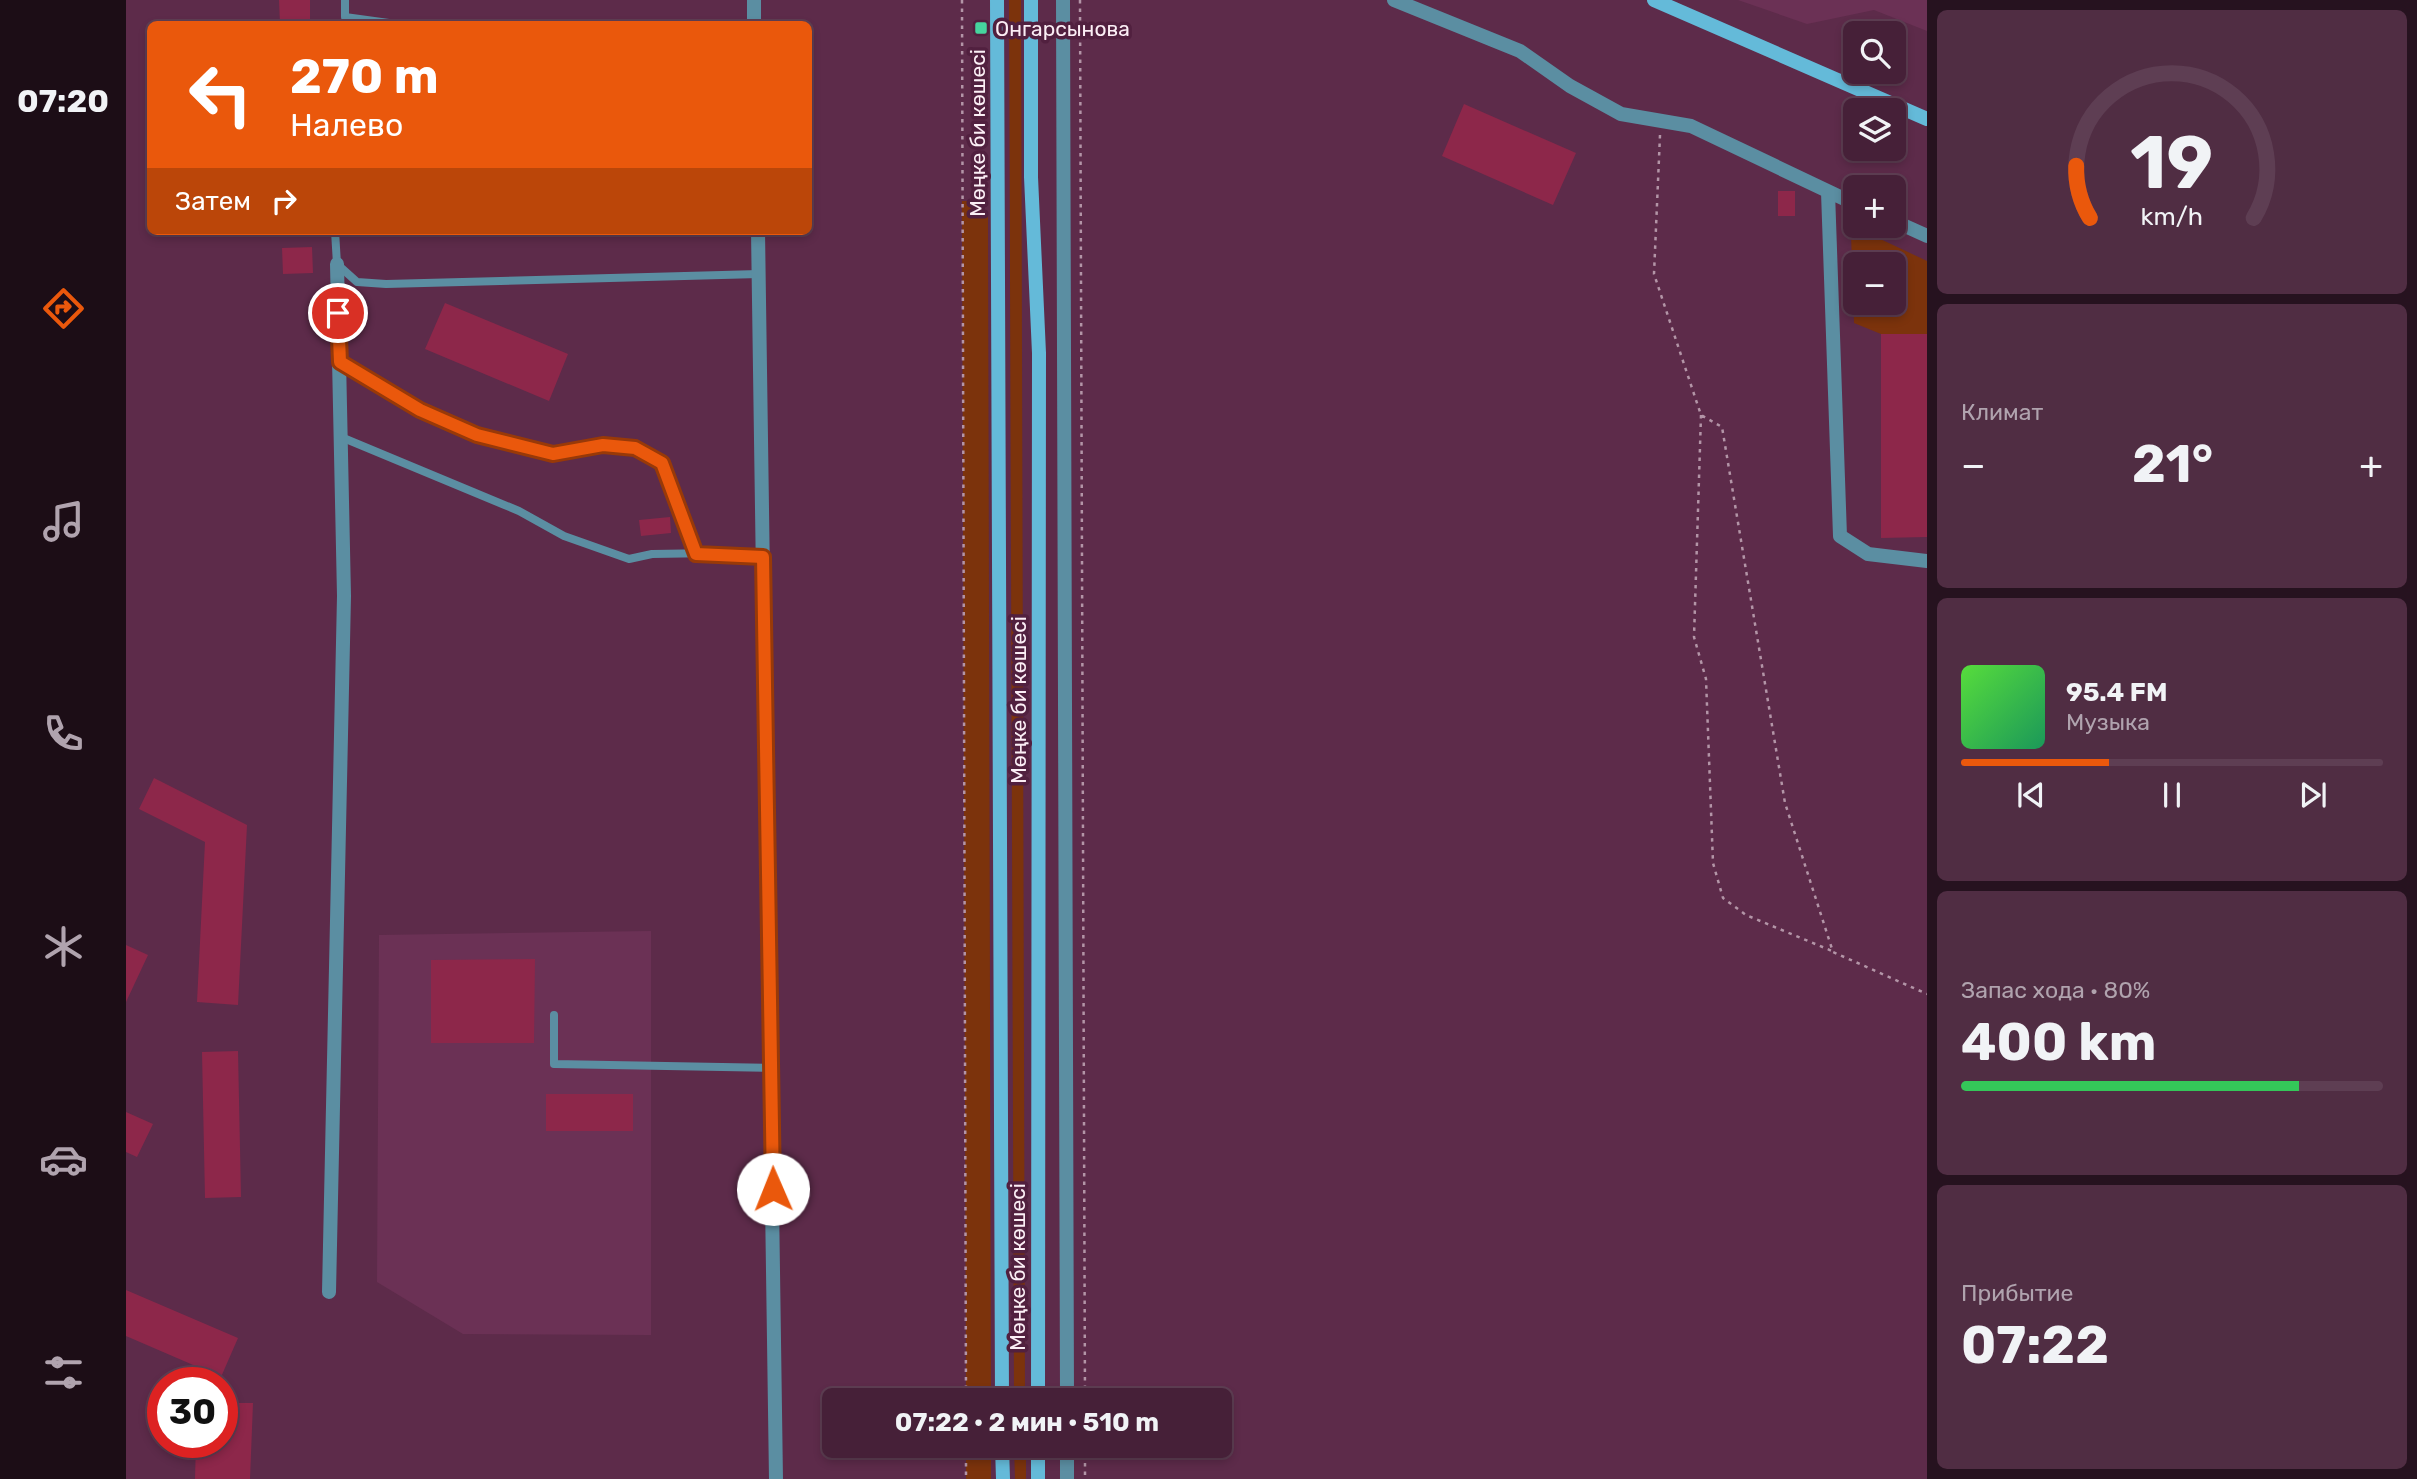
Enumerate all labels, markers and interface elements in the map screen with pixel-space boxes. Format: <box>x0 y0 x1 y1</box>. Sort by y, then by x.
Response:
place label: Онгарсынова <box>995 16 1130 41</box>
marker: Онгарсынова <box>973 20 989 36</box>
map controls <box>1843 21 1906 315</box>
button: search <box>1843 21 1906 84</box>
text: 270 m <box>290 47 439 105</box>
icon: left <box>175 49 266 140</box>
street label: Мөңке би көшесі <box>965 49 990 217</box>
text: 07:20 <box>17 82 109 120</box>
button: layers <box>1843 98 1906 161</box>
text: Налево <box>290 106 403 144</box>
text: 19 <box>2131 120 2213 206</box>
button: + <box>1843 175 1906 238</box>
icon: right <box>265 182 303 220</box>
text: Затем <box>175 186 251 217</box>
text: km/h <box>2141 202 2203 231</box>
button: − <box>1843 252 1906 315</box>
pin <box>308 283 368 343</box>
icon: directions <box>39 284 88 333</box>
icon: arrive <box>319 294 357 332</box>
text: Климат <box>1961 398 2043 426</box>
text: 21° <box>2132 433 2213 495</box>
text: − <box>1961 442 1986 488</box>
text: + <box>2359 442 2383 488</box>
icon: music <box>39 497 88 546</box>
street label: Мөңке би көшесі <box>1006 616 1031 784</box>
text: 95.4 FM <box>2066 677 2167 708</box>
text: Музыка <box>2066 708 2150 736</box>
icon: phone <box>39 709 88 758</box>
icon: previous <box>2012 776 2050 814</box>
icon: pause <box>2153 776 2191 814</box>
icon: next <box>2294 776 2332 814</box>
icon: climate <box>39 922 88 971</box>
text: Запас хода · 80% <box>1961 976 2150 1004</box>
text: 400 km <box>1961 1011 2156 1073</box>
icon: car <box>39 1135 88 1184</box>
position arrow <box>736 1152 810 1226</box>
street label: Мөңке би көшесі <box>1005 1183 1030 1351</box>
text: Прибытие <box>1961 1279 2073 1307</box>
text: 07:22 <box>1961 1314 2109 1376</box>
icon: filters <box>39 1348 88 1397</box>
speed limit sign: 30 <box>147 1367 238 1458</box>
text: 07:22 · 2 мин · 510 m <box>895 1407 1159 1438</box>

